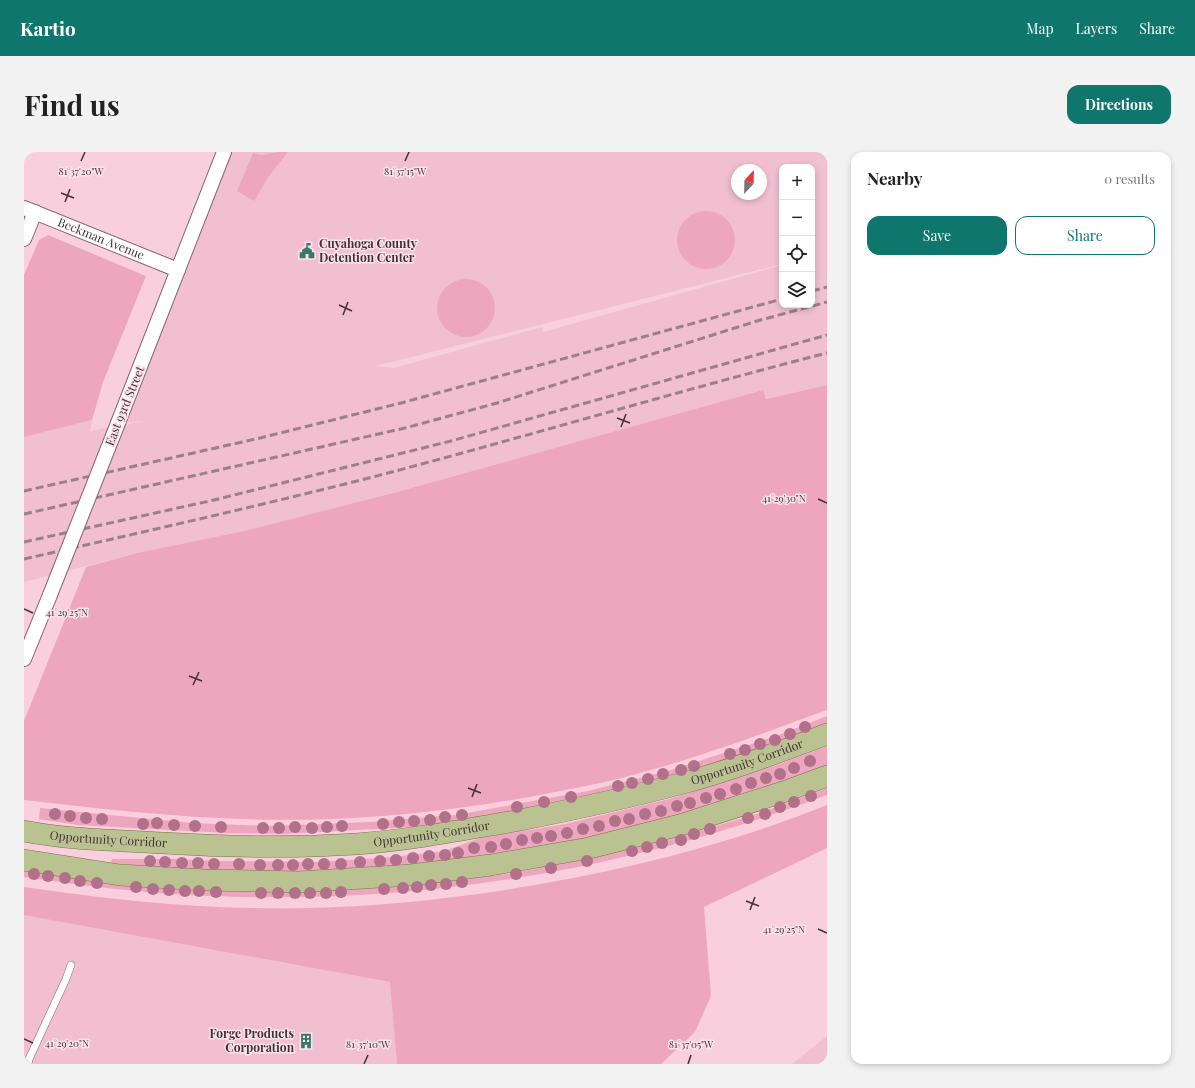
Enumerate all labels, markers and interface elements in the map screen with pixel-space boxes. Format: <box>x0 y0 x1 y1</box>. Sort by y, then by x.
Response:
text: Kartio <box>20 15 76 41</box>
text: Map <box>1026 19 1054 38</box>
text: Layers <box>1076 19 1117 38</box>
text: Share <box>1139 19 1175 38</box>
button: Directions <box>1067 85 1171 124</box>
text: Find us <box>24 86 120 123</box>
text: 81°37'20"W <box>59 164 104 178</box>
text: 81°37'15"W <box>384 164 427 178</box>
north arrow <box>731 164 767 200</box>
map controls <box>779 164 815 308</box>
button: + <box>779 164 815 200</box>
text: Nearby <box>867 167 922 189</box>
text: 0 results <box>1104 170 1155 187</box>
button: − <box>779 200 815 236</box>
street label: Beckman Avenue <box>56 213 147 263</box>
button: Save <box>867 216 1007 255</box>
button: Share <box>1015 216 1155 255</box>
place label: Cuyahoga County Detention Center <box>319 235 418 265</box>
button: locate <box>779 236 815 272</box>
public building icon: Cuyahoga County Detention Center <box>298 242 316 260</box>
button: layers <box>779 272 815 308</box>
street label: East 93rd Street <box>101 363 148 448</box>
text: 41°29'30"N <box>762 491 806 505</box>
text: 41°29'25"N <box>46 605 88 619</box>
street label: Opportunity Corridor <box>689 735 806 788</box>
street label: Opportunity Corridor <box>372 816 492 849</box>
street label: Opportunity Corridor <box>49 826 168 850</box>
text: 41°29'25"N <box>763 922 805 936</box>
place label: Forge Products Corporation <box>209 1025 295 1055</box>
building icon: Forge Products Corporation <box>297 1032 315 1050</box>
text: 41°29'20"N <box>45 1036 89 1050</box>
text: 81°37'10"W <box>346 1037 391 1051</box>
text: 81°37'05"W <box>669 1037 714 1051</box>

